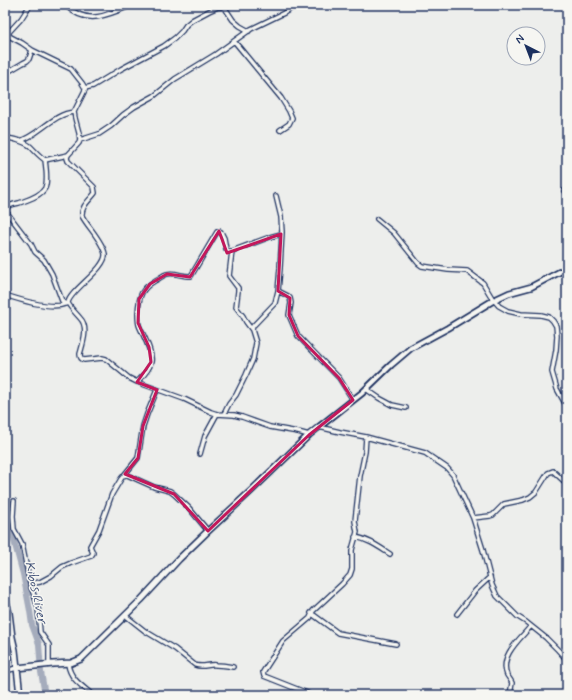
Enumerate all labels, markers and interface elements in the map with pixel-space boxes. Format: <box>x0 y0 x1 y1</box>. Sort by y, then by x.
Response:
north arrow <box>506 26 546 66</box>
text: N <box>513 32 527 47</box>
water label: Kibos River <box>21 560 51 627</box>

